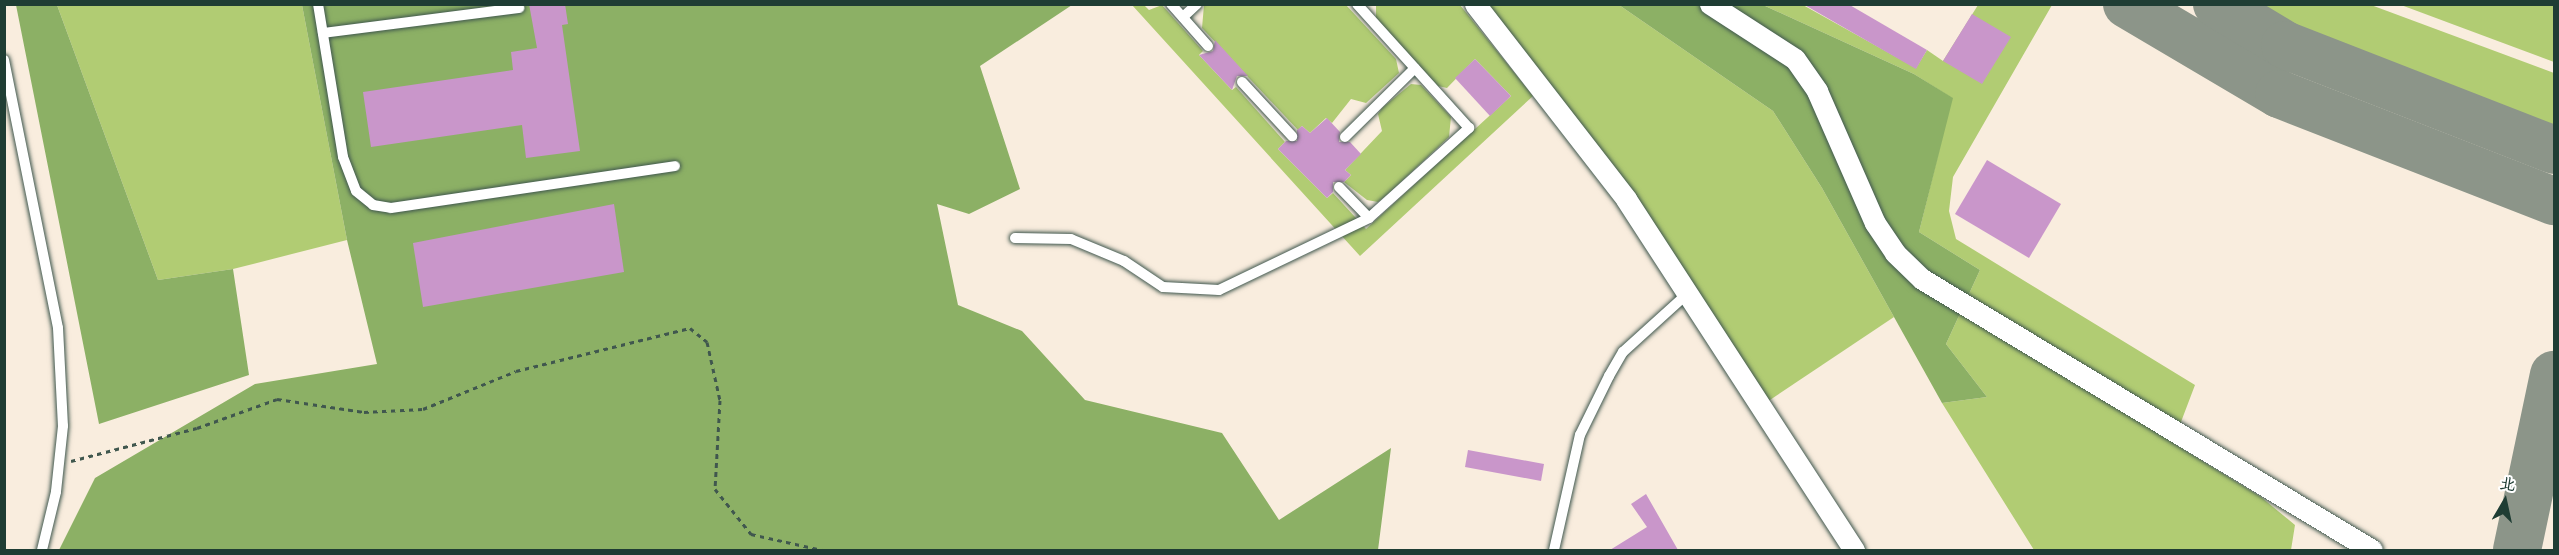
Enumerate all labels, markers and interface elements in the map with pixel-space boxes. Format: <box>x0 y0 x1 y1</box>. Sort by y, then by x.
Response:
north arrow <box>2475 471 2535 531</box>
text: 北 <box>2498 471 2517 495</box>

